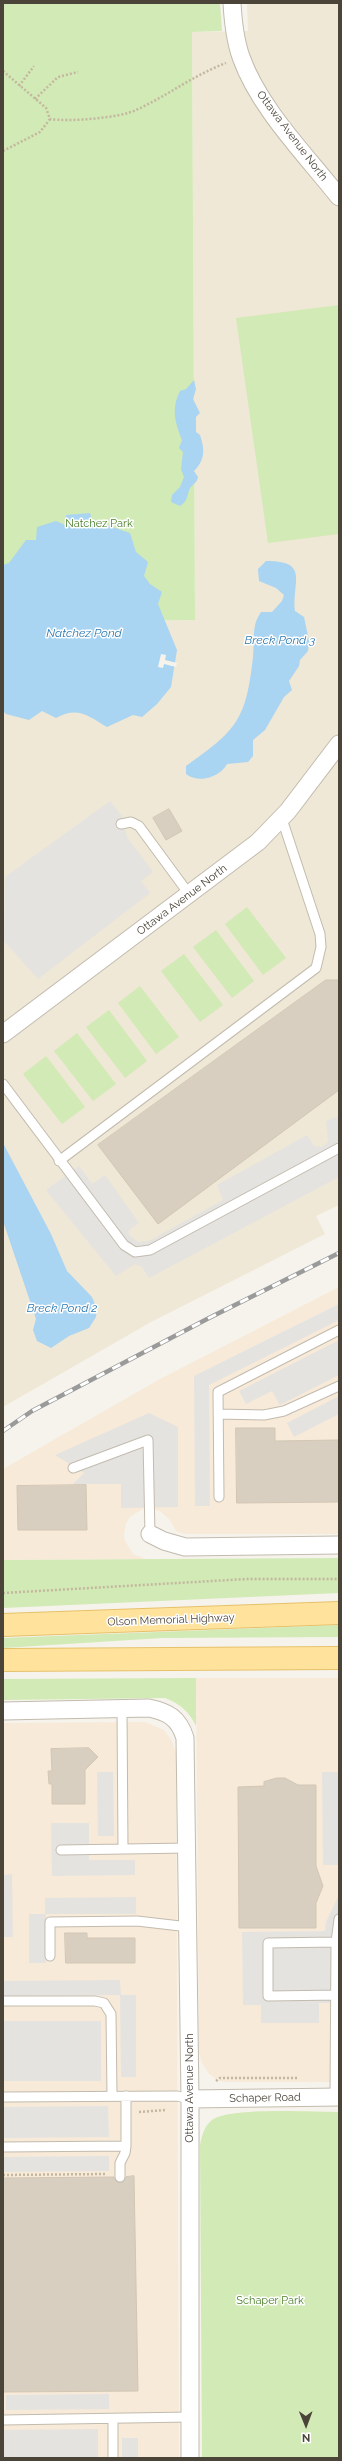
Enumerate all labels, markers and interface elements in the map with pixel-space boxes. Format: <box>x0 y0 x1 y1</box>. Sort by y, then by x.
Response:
street label: Ottawa Avenue North <box>254 88 330 184</box>
park label: Natchez Park <box>65 517 133 531</box>
water label: Natchez Pond <box>46 626 122 640</box>
water label: Breck Pond 3 <box>245 633 315 647</box>
street label: Ottawa Avenue North <box>134 862 230 938</box>
water label: Breck Pond 2 <box>27 1301 97 1315</box>
street label: Olson Memorial Highway <box>107 1611 235 1629</box>
street label: Ottawa Avenue North <box>183 2033 197 2143</box>
street label: Schaper Road <box>229 2091 301 2105</box>
park label: Schaper Park <box>236 2294 304 2308</box>
north arrow <box>286 2405 326 2445</box>
text: N <box>302 2431 311 2444</box>

